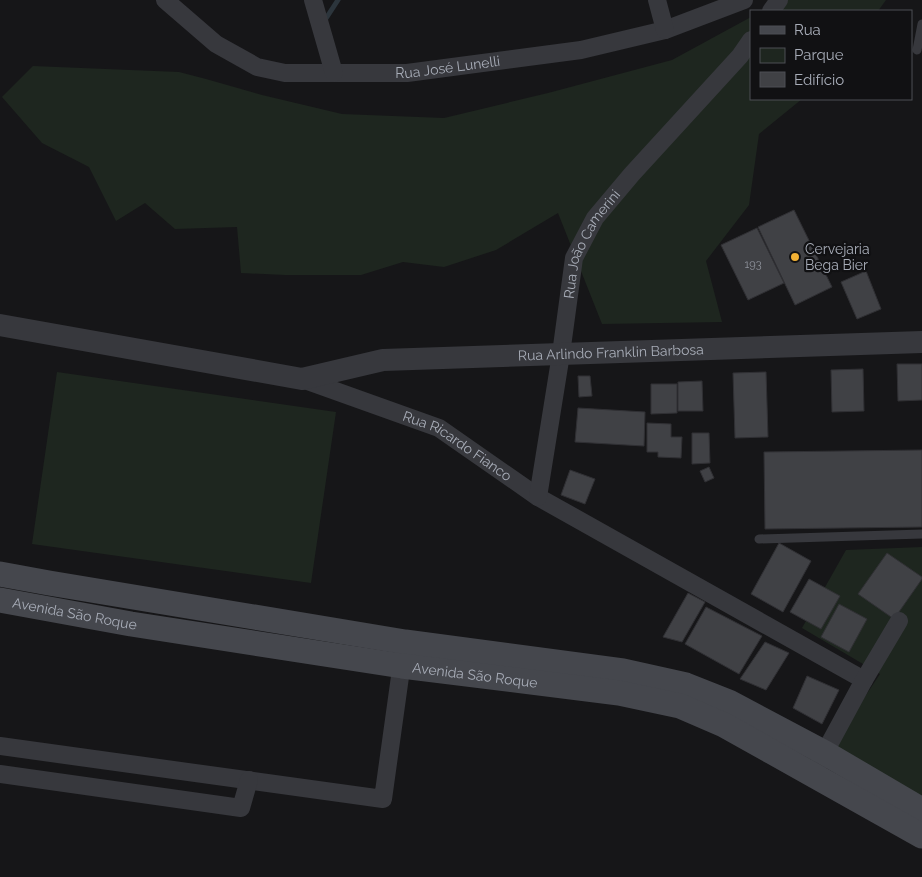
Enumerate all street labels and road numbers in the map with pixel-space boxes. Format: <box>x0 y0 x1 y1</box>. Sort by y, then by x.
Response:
street label: Rua José Lunelli <box>395 53 501 81</box>
street label: Rua João Camerini <box>561 187 623 300</box>
street label: Rua Arlindo Franklin Barbosa <box>518 341 704 363</box>
street label: Rua Ricardo Fianco <box>401 408 515 484</box>
street label: Avenida São Roque <box>11 594 138 633</box>
street label: Avenida São Roque <box>411 659 539 691</box>

